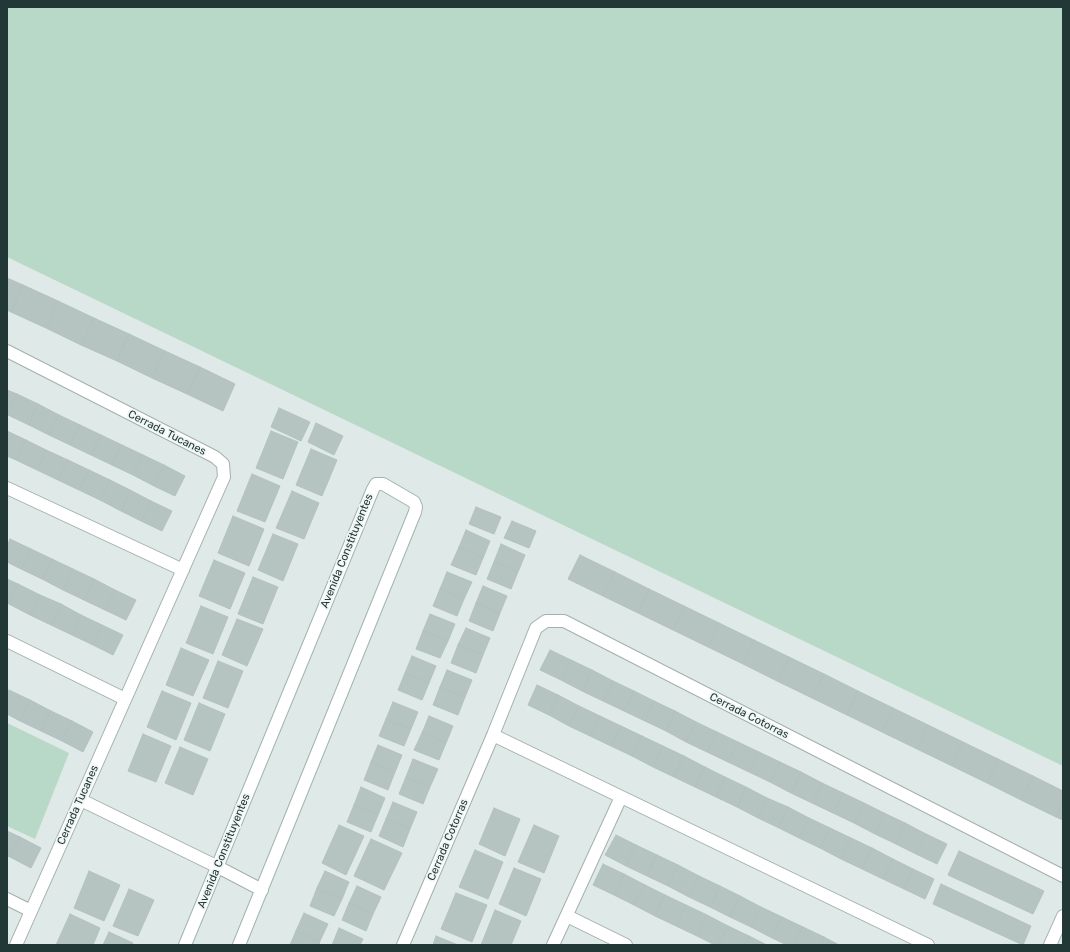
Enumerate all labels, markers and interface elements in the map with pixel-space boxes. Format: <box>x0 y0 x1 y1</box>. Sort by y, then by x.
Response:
street label: Cerrada Tucanes <box>126 408 208 458</box>
street label: Avenida Constituyentes <box>318 492 376 610</box>
street label: Cerrada Cotorras <box>707 690 791 742</box>
street label: Cerrada Tucanes <box>55 763 101 847</box>
street label: Avenida Constituyentes <box>195 792 253 910</box>
street label: Cerrada Cotorras <box>425 797 471 883</box>

